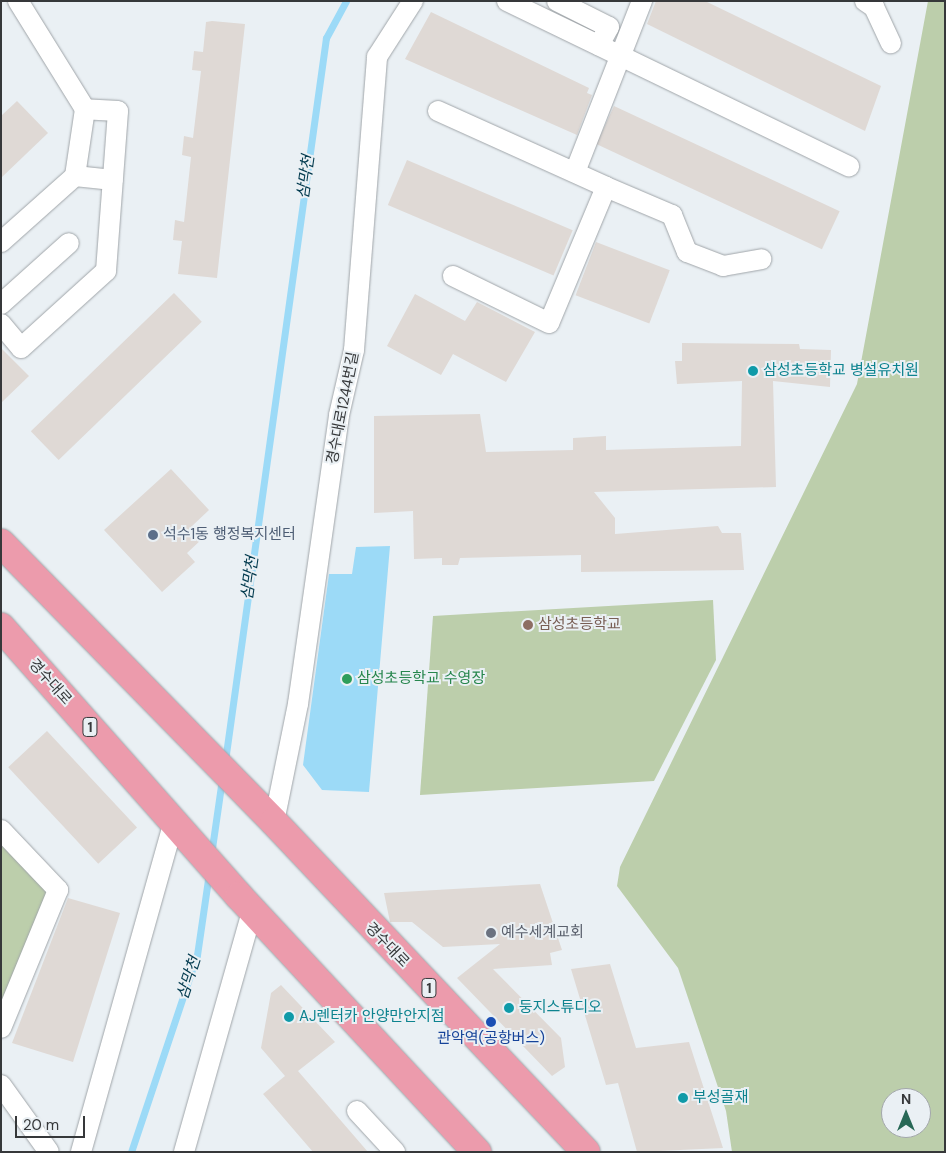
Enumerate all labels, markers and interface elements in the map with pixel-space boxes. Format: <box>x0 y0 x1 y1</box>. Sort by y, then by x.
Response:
water label: 삼막천 <box>293 154 319 200</box>
street label: 경수대로1244번길 <box>323 350 363 466</box>
place label: 삼성초등학교 병설유치원 <box>763 362 919 380</box>
marker: 삼성초등학교 병설유치원 <box>747 365 759 377</box>
place label: 석수1동 행정복지센터 <box>163 526 296 544</box>
marker: 석수1동 행정복지센터 <box>147 529 159 541</box>
water label: 삼막천 <box>237 555 263 601</box>
place label: 삼성초등학교 <box>538 616 621 634</box>
marker: 삼성초등학교 <box>522 619 534 631</box>
street label: 경수대로 <box>25 655 75 709</box>
place label: 삼성초등학교 수영장 <box>357 670 485 688</box>
marker: 삼성초등학교 수영장 <box>341 673 353 685</box>
road number: 1 <box>81 716 99 739</box>
street label: 경수대로 <box>361 919 413 971</box>
place label: 예수세계교회 <box>501 924 584 942</box>
marker: 예수세계교회 <box>485 927 497 939</box>
water label: 삼막천 <box>173 954 205 1002</box>
road number: 1 <box>420 976 438 1000</box>
place label: 둥지스튜디오 <box>519 999 602 1017</box>
marker: 둥지스튜디오 <box>503 1002 515 1014</box>
place label: AJ렌터카 안양만안지점 <box>299 1008 445 1026</box>
marker: AJ렌터카 안양만안지점 <box>283 1011 295 1023</box>
marker: 관악역(공항버스) <box>485 1016 497 1028</box>
place label: 관악역(공항버스) <box>437 1030 545 1048</box>
north arrow <box>881 1088 931 1138</box>
place label: 부성골재 <box>693 1089 748 1107</box>
text: N <box>901 1090 911 1108</box>
marker: 부성골재 <box>677 1092 689 1104</box>
scale bar <box>18 1106 88 1138</box>
text: 20 m <box>23 1115 59 1135</box>

